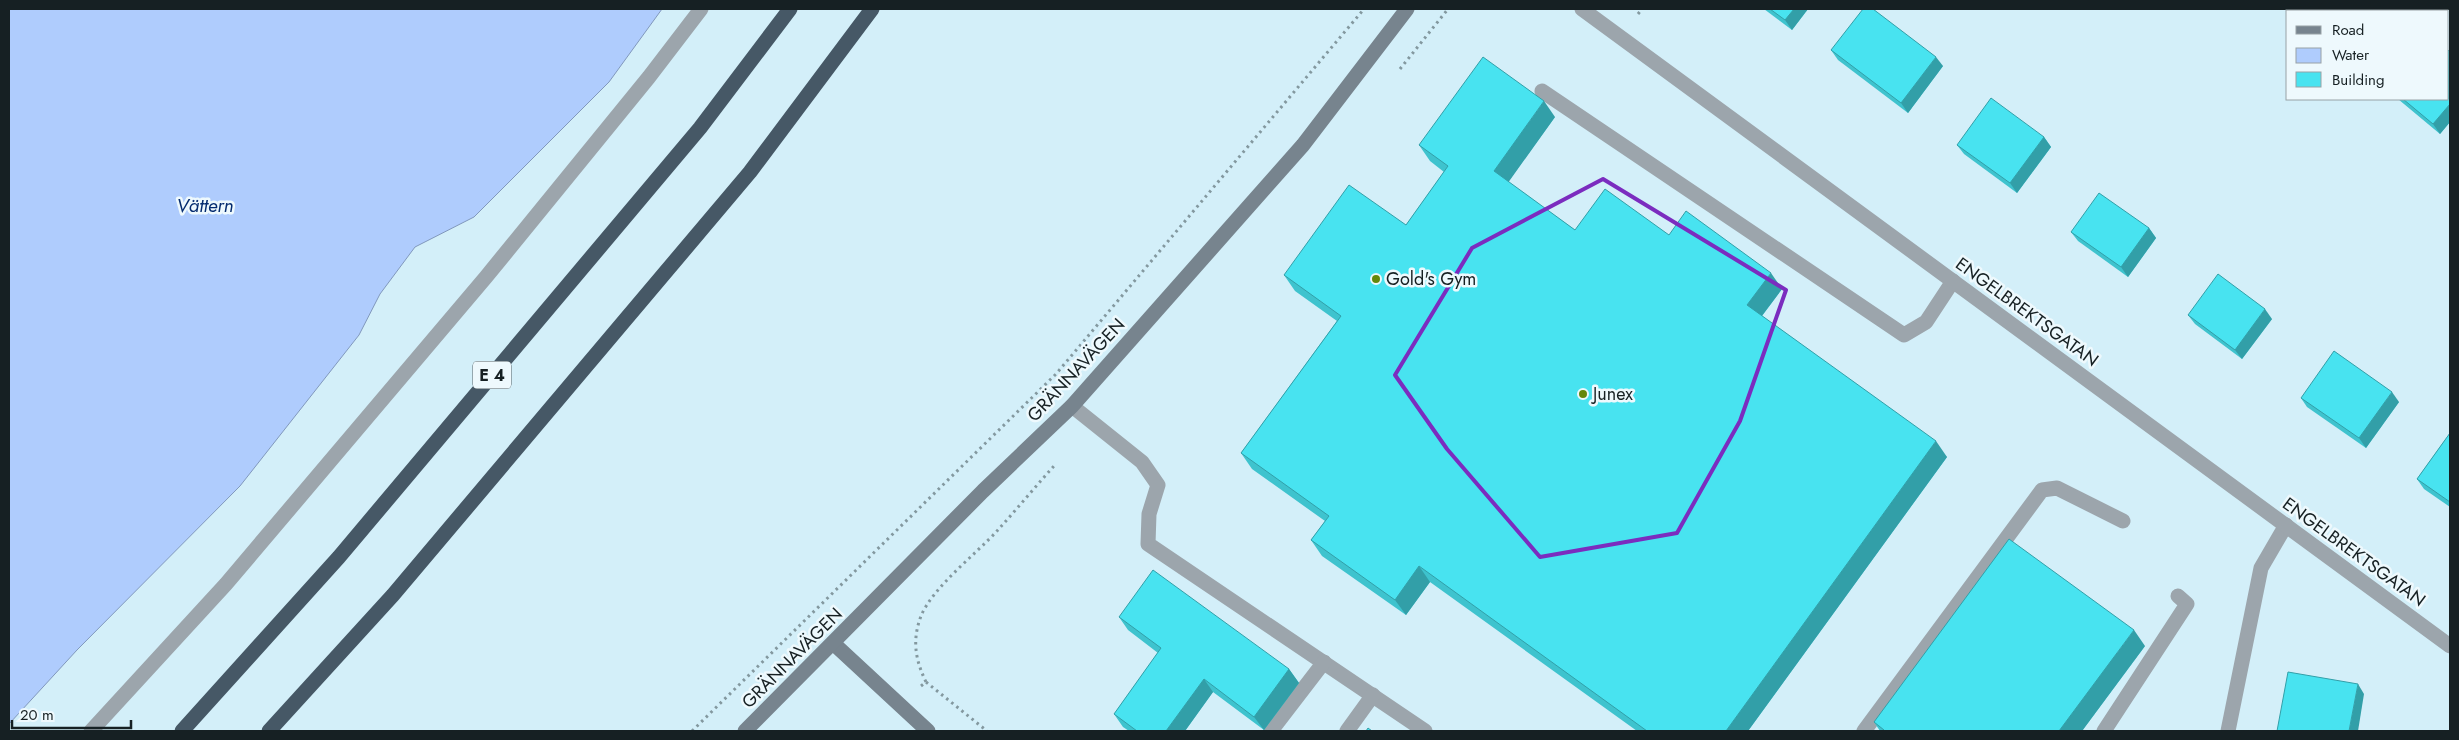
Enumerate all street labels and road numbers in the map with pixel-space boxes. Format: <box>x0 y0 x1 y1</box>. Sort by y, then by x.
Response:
street label: ENGELBREKTSGATAN <box>1950 251 2104 373</box>
street label: GRÄNNAVÄGEN <box>1021 312 1131 428</box>
road number: E 4 <box>473 362 511 388</box>
street label: ENGELBREKTSGATAN <box>2277 491 2431 613</box>
street label: GRÄNNAVÄGEN <box>736 602 848 714</box>

